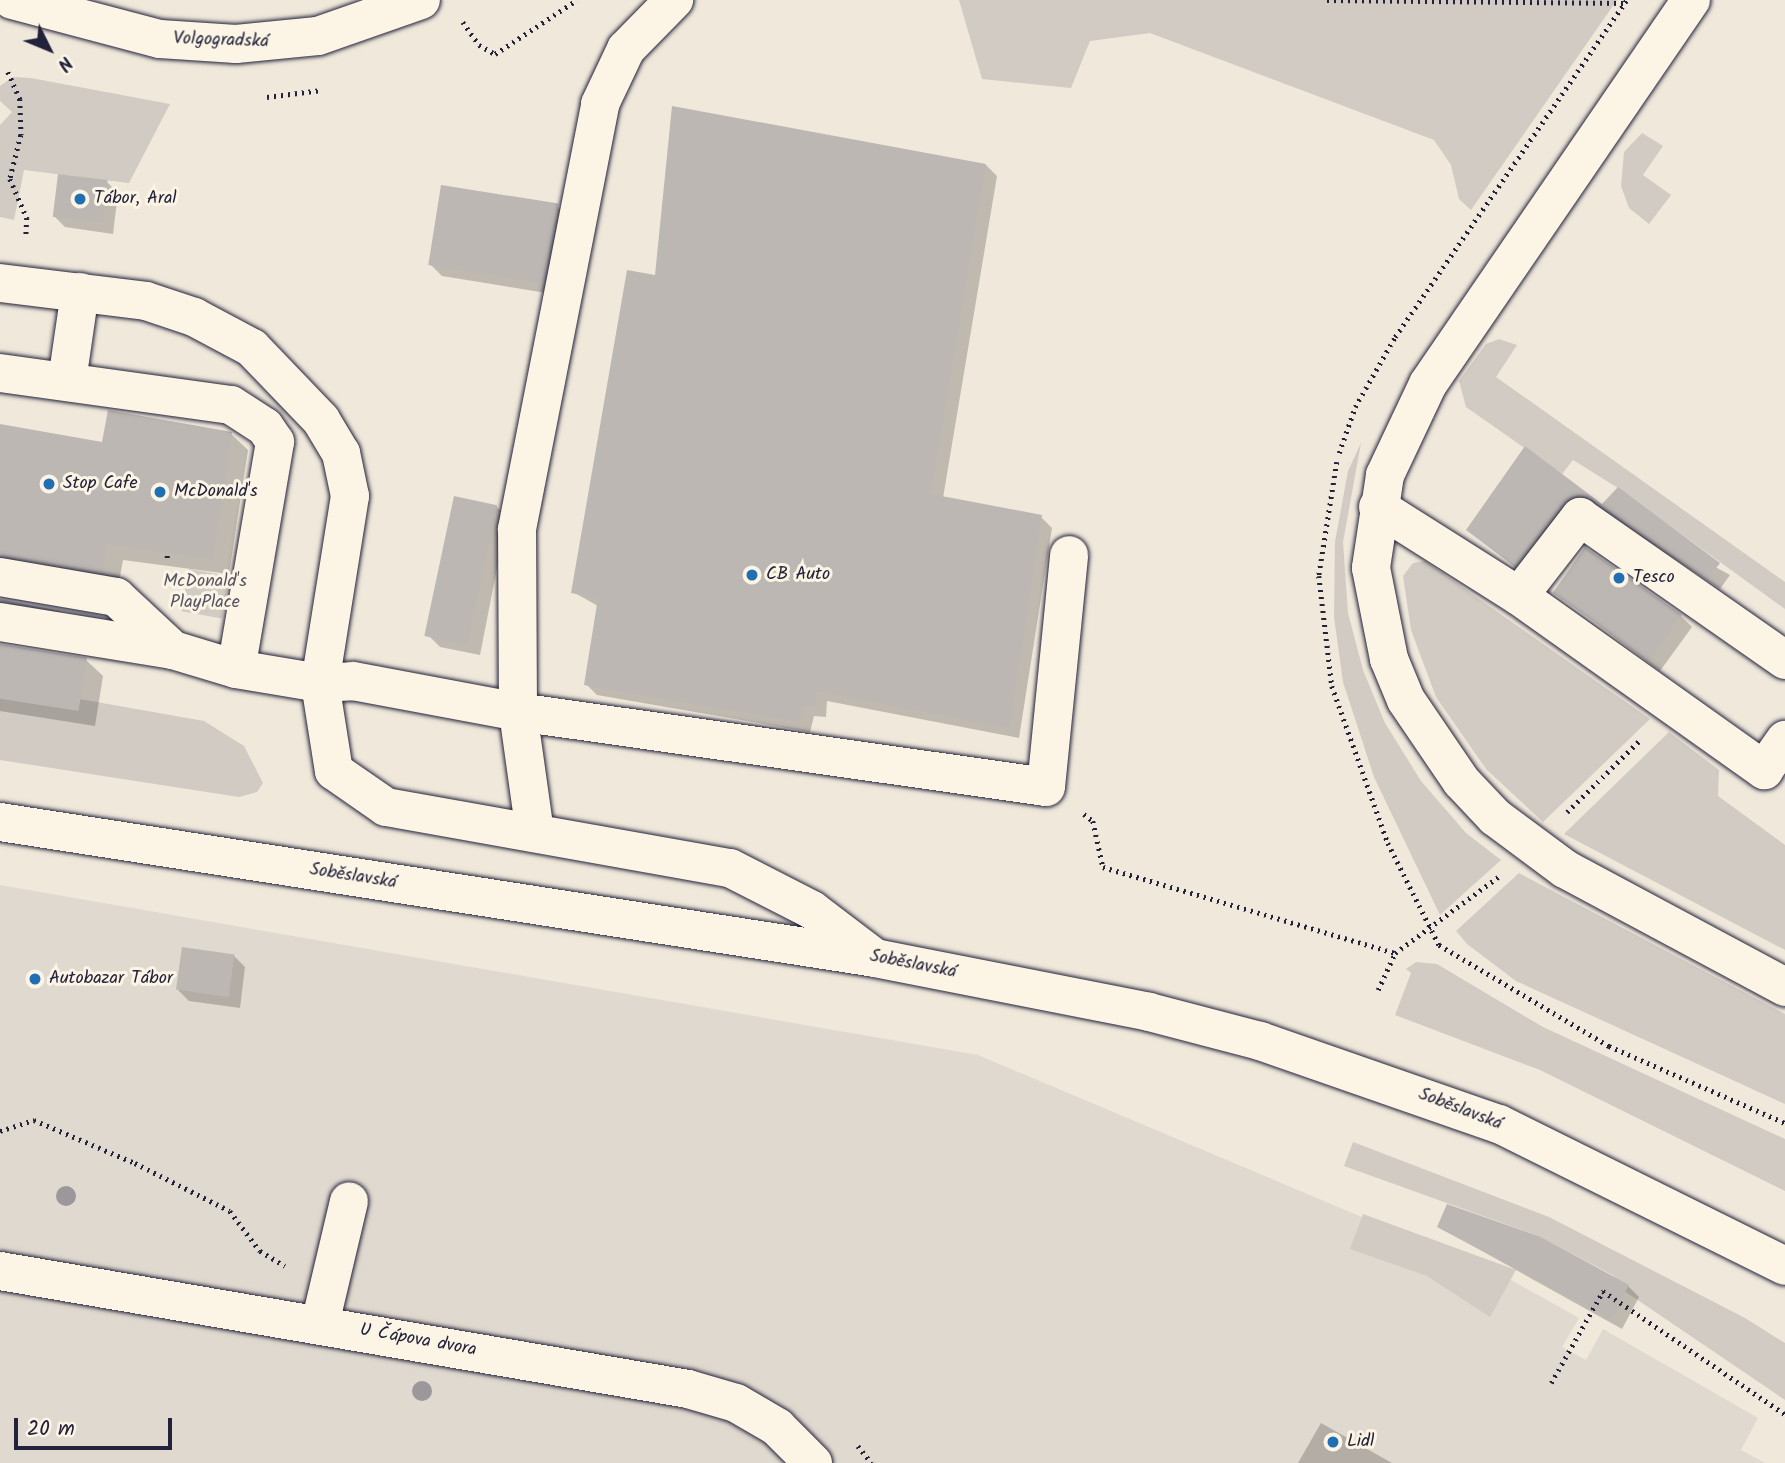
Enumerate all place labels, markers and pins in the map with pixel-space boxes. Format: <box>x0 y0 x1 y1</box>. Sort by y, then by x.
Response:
place label: Tábor, Aral <box>94 188 177 210</box>
marker: Tábor, Aral <box>72 191 88 207</box>
place label: Stop Cafe <box>63 473 138 495</box>
marker: Stop Cafe <box>41 476 57 492</box>
place label: McDonald's <box>174 481 258 503</box>
marker: McDonald's <box>152 484 168 500</box>
place label: CB Auto <box>766 564 830 586</box>
marker: CB Auto <box>744 567 760 583</box>
place label: Tesco <box>1633 567 1675 589</box>
marker: Tesco <box>1611 570 1627 586</box>
place label: Autobazar Tábor <box>49 968 173 990</box>
marker: Autobazar Tábor <box>27 971 43 987</box>
place label: Lidl <box>1347 1431 1375 1453</box>
marker: Lidl <box>1325 1434 1341 1450</box>

